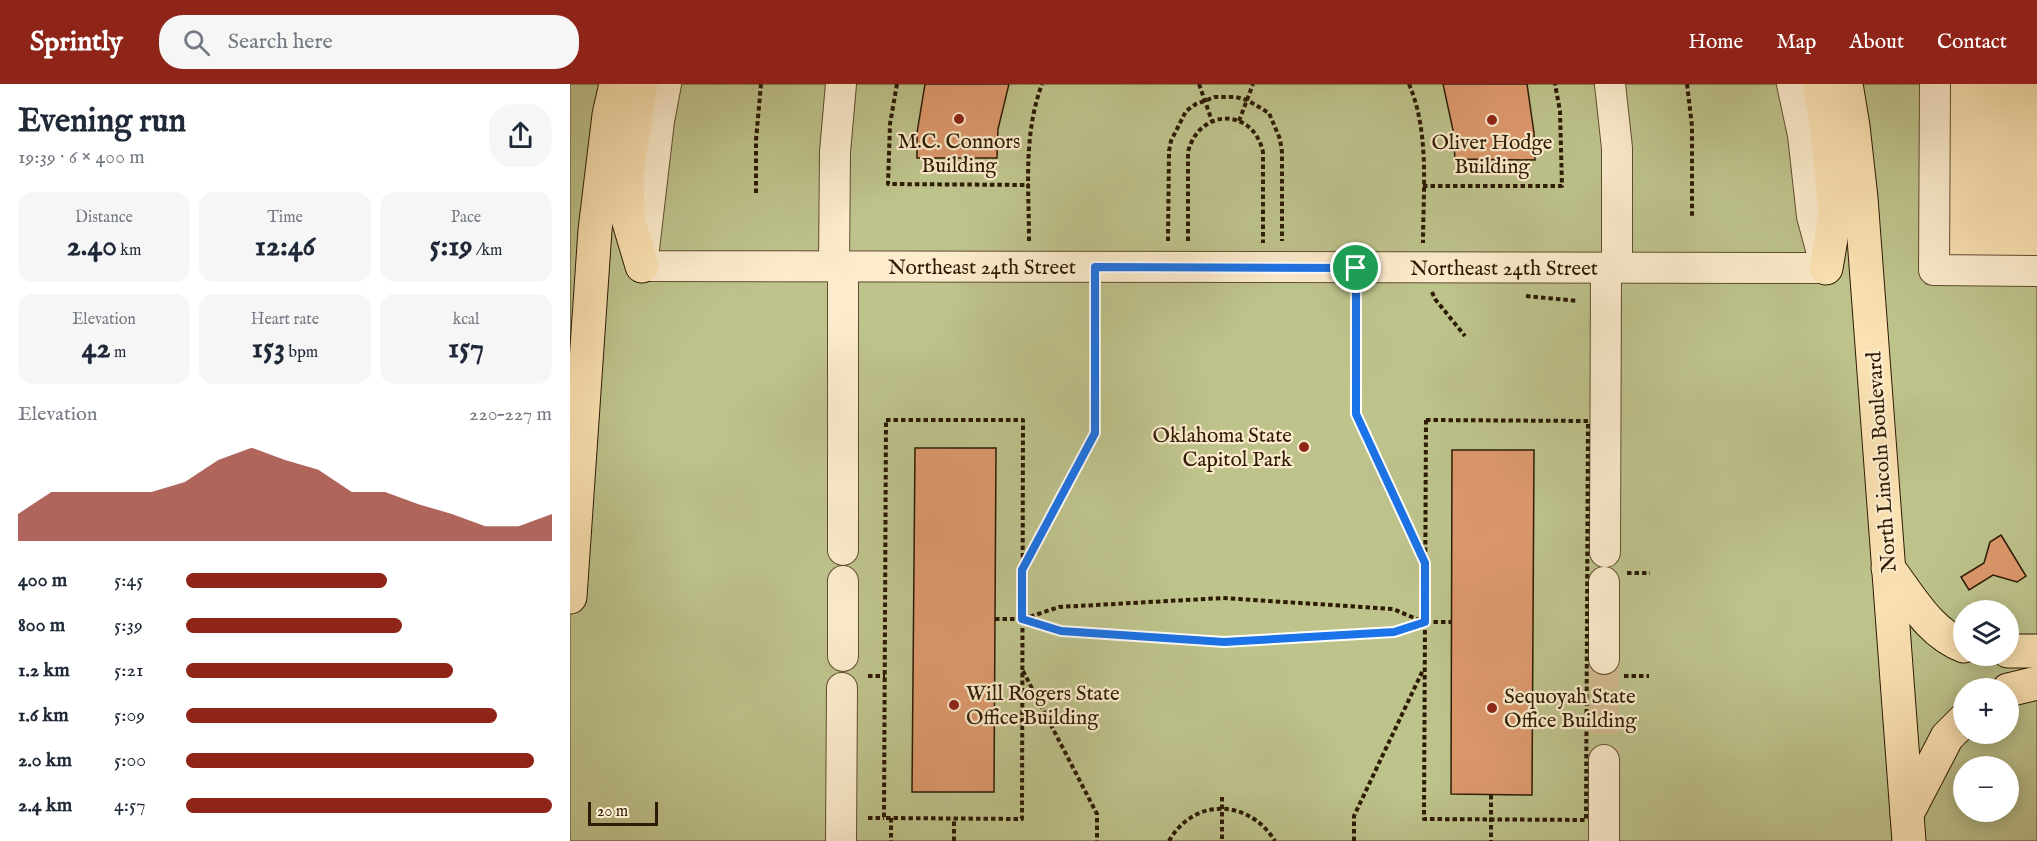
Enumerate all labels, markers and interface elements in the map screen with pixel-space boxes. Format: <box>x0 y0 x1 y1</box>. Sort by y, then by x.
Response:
search box <box>159 15 579 69</box>
text: Sprintly <box>30 25 123 60</box>
icon: search <box>180 26 213 59</box>
text: Search here <box>228 28 333 56</box>
text: Home <box>1688 29 1743 56</box>
text: Map <box>1776 29 1816 56</box>
text: About <box>1849 29 1904 56</box>
text: Contact <box>1937 29 2007 56</box>
text: Evening run <box>18 101 186 143</box>
button: share <box>489 104 552 167</box>
marker: M.C. Connors Building <box>952 112 966 126</box>
marker: Oliver Hodge Building <box>1485 113 1499 127</box>
place label: M.C. Connors Building <box>898 129 1020 180</box>
place label: Oliver Hodge Building <box>1431 130 1553 181</box>
text: 19:39 · 6 × 400 m <box>18 145 145 170</box>
text: Distance <box>75 208 133 228</box>
text: Time <box>267 208 303 228</box>
text: Pace <box>451 208 481 228</box>
text: 2.40 <box>67 228 117 266</box>
text: 12:46 <box>255 228 315 266</box>
text: 5:19 <box>430 228 473 266</box>
text: km <box>117 241 141 261</box>
text: /km <box>473 241 502 261</box>
pin <box>1330 242 1381 293</box>
icon: arrive <box>1339 251 1372 284</box>
street label: Northeast 24th Street <box>888 255 1076 282</box>
street label: Northeast 24th Street <box>1410 256 1598 283</box>
text: Elevation <box>72 310 136 330</box>
text: Heart rate <box>251 310 319 330</box>
text: kcal <box>453 310 479 330</box>
text: 42 <box>82 330 110 368</box>
text: 153 <box>252 330 285 368</box>
text: 157 <box>448 330 484 368</box>
text: m <box>110 343 126 363</box>
text: bpm <box>285 343 318 363</box>
street label: North Lincoln Boulevard <box>1861 350 1904 573</box>
text: Elevation <box>18 402 97 427</box>
text: 220–227 m <box>469 402 552 427</box>
place label: Oklahoma State Capitol Park <box>1152 423 1293 474</box>
marker: Oklahoma State Capitol Park <box>1297 440 1311 454</box>
text: 400 m <box>18 568 67 593</box>
text: 5:45 <box>114 568 144 593</box>
map controls <box>1953 600 2019 822</box>
button: layers <box>1953 600 2019 666</box>
text: 800 m <box>18 613 65 638</box>
text: 5:39 <box>114 613 143 638</box>
text: 1.2 km <box>18 658 70 683</box>
text: 5:21 <box>114 658 143 683</box>
button: + <box>1953 678 2019 744</box>
place label: Will Rogers State Office Building <box>966 681 1120 732</box>
place label: Sequoyah State Office Building <box>1504 684 1637 735</box>
marker: Will Rogers State Office Building <box>947 698 961 712</box>
marker: Sequoyah State Office Building <box>1485 701 1499 715</box>
text: 1.6 km <box>18 703 69 728</box>
text: 5:09 <box>114 703 145 728</box>
text: 2.0 km <box>18 748 72 773</box>
text: 5:00 <box>114 748 146 773</box>
button: − <box>1953 756 2019 822</box>
text: 2.4 km <box>18 793 72 818</box>
text: 4:57 <box>114 793 146 818</box>
scale bar <box>588 799 658 826</box>
text: 20 m <box>597 802 628 822</box>

